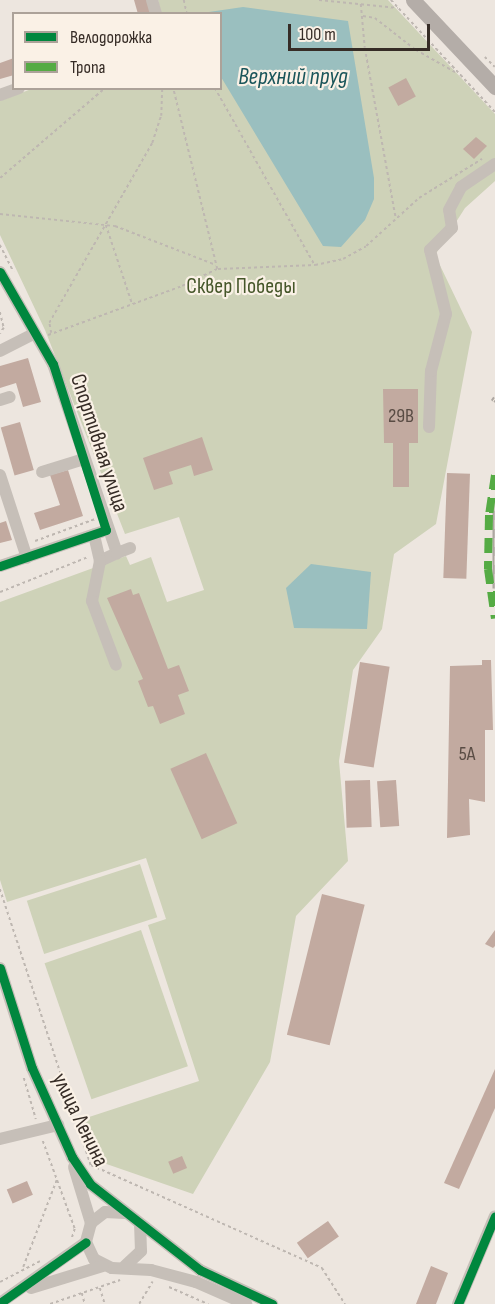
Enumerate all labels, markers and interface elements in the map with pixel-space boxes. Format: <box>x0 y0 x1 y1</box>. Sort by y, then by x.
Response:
legend <box>12 12 222 90</box>
scale bar <box>291 12 434 50</box>
text: 100 m <box>299 24 336 45</box>
text: Велодорожка <box>70 27 152 48</box>
text: Тропа <box>70 57 106 78</box>
water label: Верхний пруд <box>238 63 348 91</box>
park label: Сквер Победы <box>186 274 296 300</box>
street label: Спортивная улица <box>64 371 134 515</box>
house number: 29В <box>388 404 414 428</box>
house number: 5А <box>459 742 475 766</box>
street label: улица Ленина <box>46 1069 114 1171</box>

